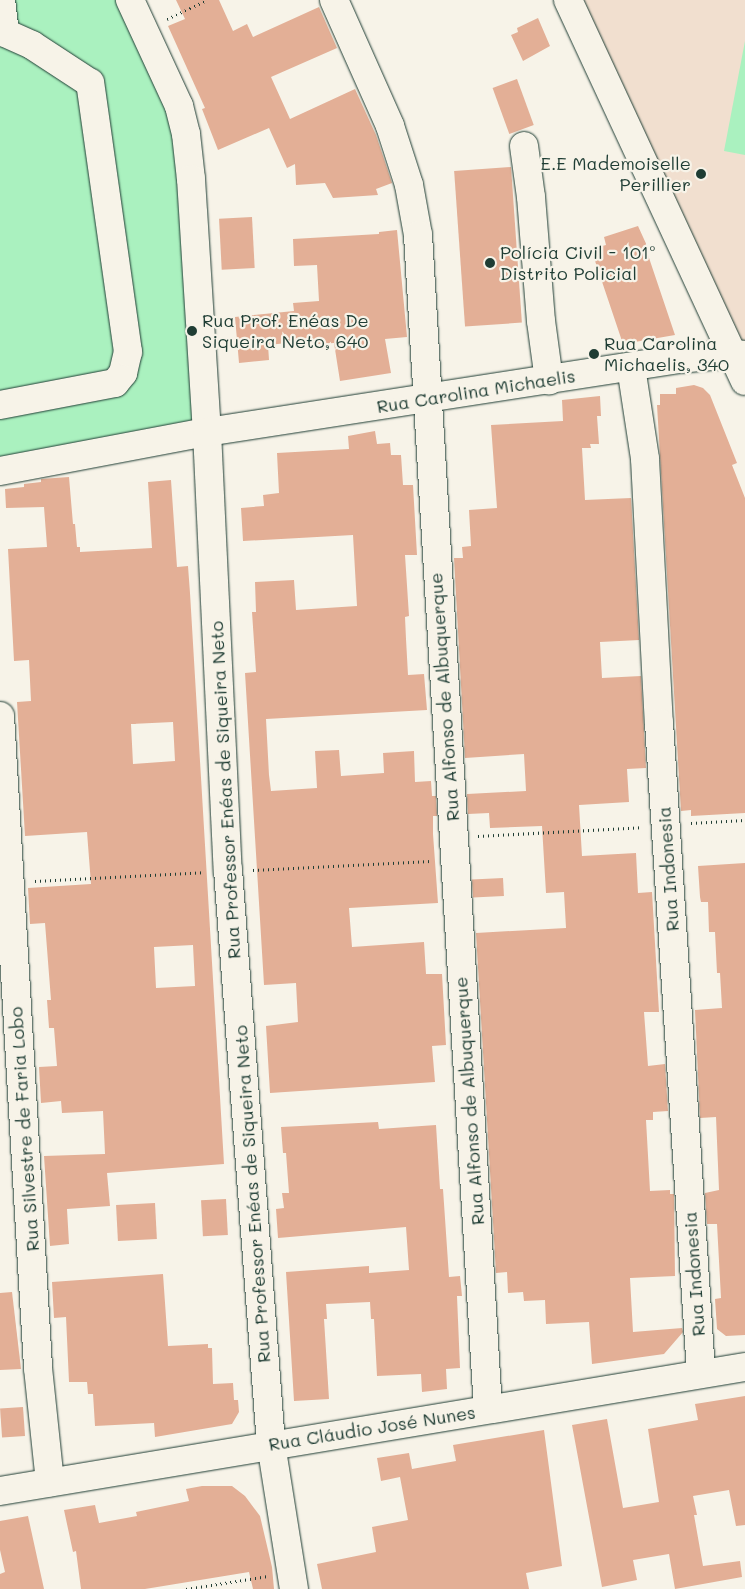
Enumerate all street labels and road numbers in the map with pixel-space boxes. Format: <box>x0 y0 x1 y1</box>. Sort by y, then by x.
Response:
street label: Rua Carolina Michaelis <box>375 365 577 417</box>
street label: Rua Alfonso de Albuquerque <box>425 572 463 822</box>
street label: Rua Professor Enéas de Siqueira Neto <box>205 620 245 960</box>
street label: Rua Indonesia <box>653 806 683 932</box>
street label: Rua Alfonso de Albuquerque <box>450 976 488 1226</box>
street label: Rua Silvestre de Faria Lobo <box>5 1006 43 1252</box>
street label: Rua Professor Enéas de Siqueira Neto <box>229 1024 275 1364</box>
street label: Rua Indonesia <box>679 1211 709 1337</box>
street label: Rua Cláudio José Nunes <box>267 1401 477 1455</box>

